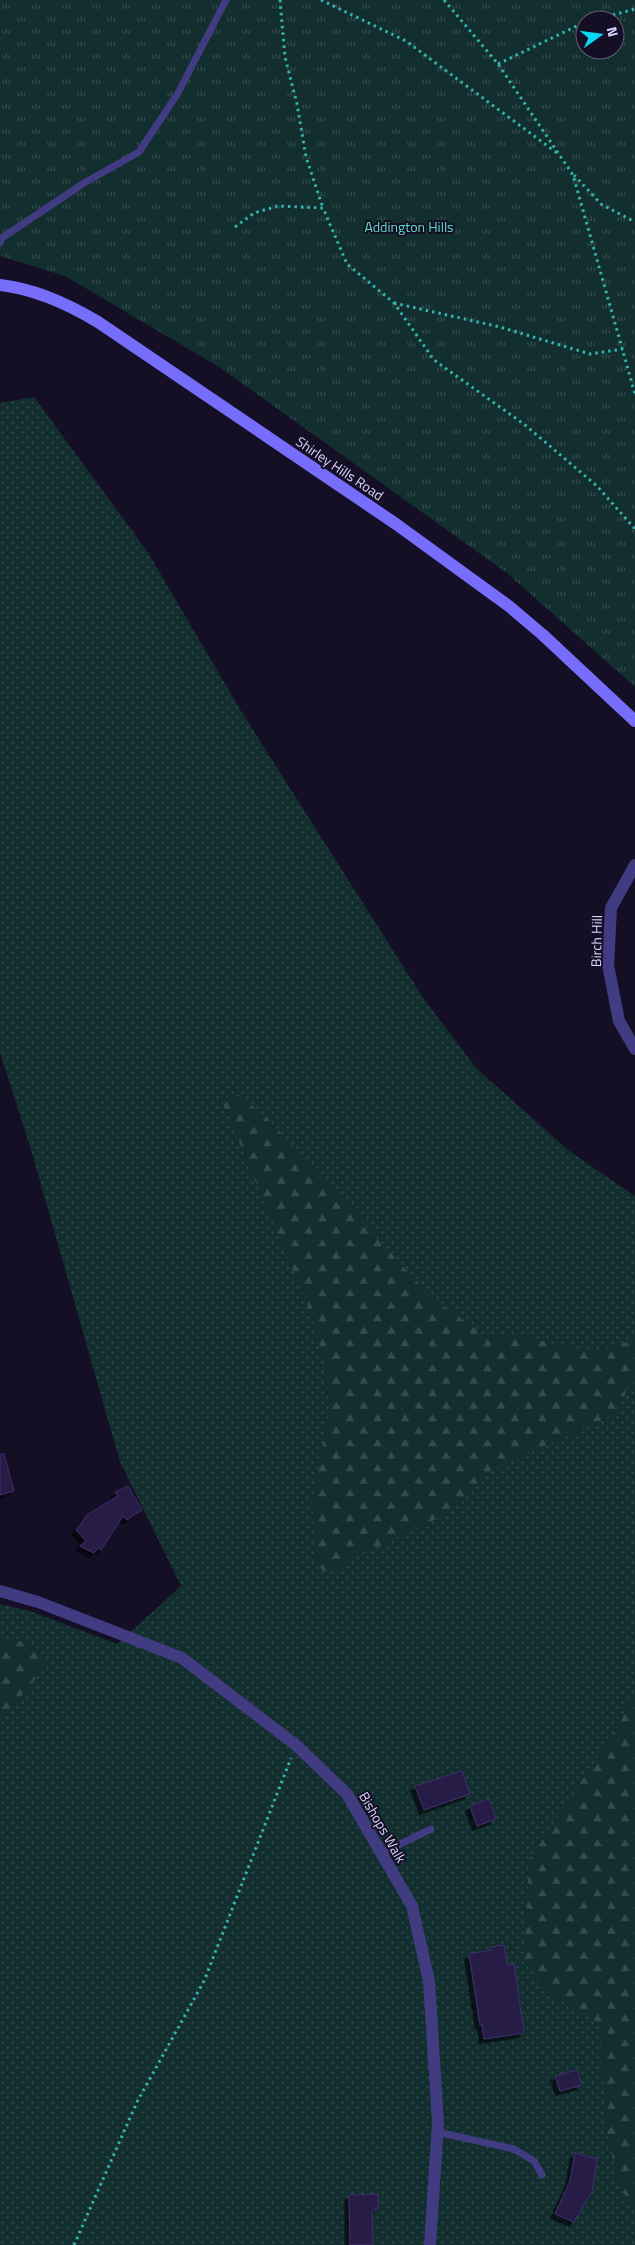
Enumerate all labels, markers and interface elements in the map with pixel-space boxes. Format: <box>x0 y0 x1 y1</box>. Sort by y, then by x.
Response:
north arrow <box>575 10 625 60</box>
text: N <box>602 24 624 39</box>
park label: Addington Hills <box>364 216 454 237</box>
street label: Shirley Hills Road <box>292 431 388 505</box>
street label: Birch Hill <box>585 915 607 967</box>
street label: Bishops Walk <box>354 1787 412 1867</box>

